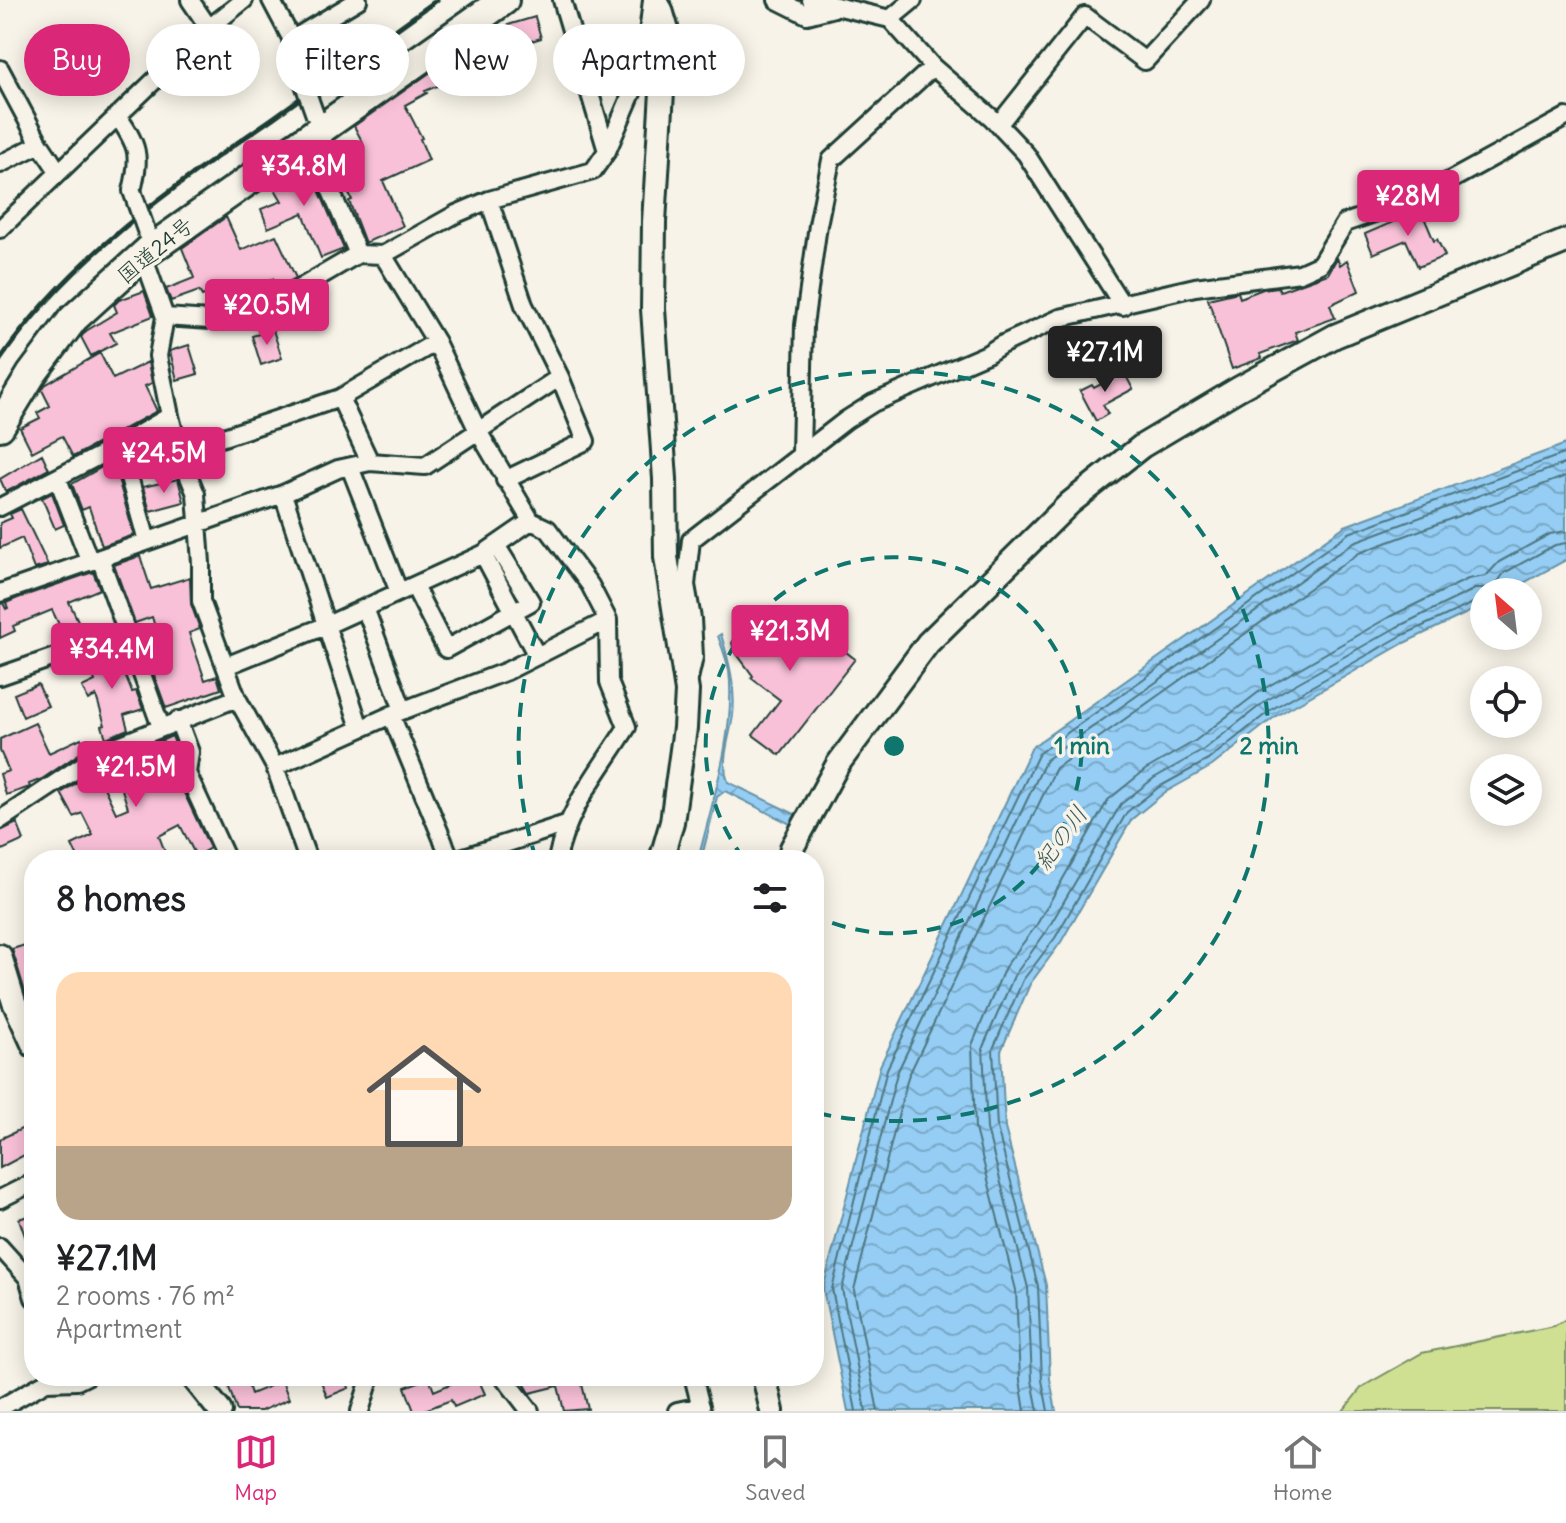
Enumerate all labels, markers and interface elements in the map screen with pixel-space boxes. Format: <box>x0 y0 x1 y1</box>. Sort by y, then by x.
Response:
chip: Buy <box>24 24 130 96</box>
chip: Rent <box>146 24 260 96</box>
chip: Filters <box>276 24 409 96</box>
chip: New <box>425 24 537 96</box>
chip: Apartment <box>553 24 745 96</box>
pin: ¥34.8M <box>239 140 369 208</box>
text: ¥34.8M <box>261 149 347 182</box>
pin: ¥28M <box>1361 170 1455 238</box>
text: ¥28M <box>1375 179 1441 212</box>
street label: 国道24号 <box>111 211 199 289</box>
pin: ¥20.5M <box>202 279 332 347</box>
text: ¥20.5M <box>223 288 311 321</box>
pin: ¥27.1M <box>1040 326 1170 394</box>
text: ¥27.1M <box>1066 335 1144 368</box>
pin: ¥24.5M <box>99 427 229 495</box>
text: ¥24.5M <box>121 436 207 469</box>
north arrow <box>1470 578 1542 650</box>
map controls <box>1470 578 1542 826</box>
pin: ¥21.3M <box>725 605 855 673</box>
text: ¥21.3M <box>749 614 831 647</box>
pin: ¥34.4M <box>47 623 177 691</box>
text: ¥34.4M <box>69 632 155 665</box>
button: locate <box>1470 666 1542 738</box>
text: 1 min <box>1054 730 1110 760</box>
text: 2 min <box>1239 730 1299 760</box>
centre of rings <box>880 732 908 760</box>
pin: ¥21.5M <box>71 741 201 809</box>
text: ¥21.5M <box>95 750 177 783</box>
button: layers <box>1470 754 1542 826</box>
water label: 紀の川 <box>1027 799 1093 875</box>
icon: filters <box>748 876 792 920</box>
text: 8 homes <box>56 877 186 920</box>
icon: home <box>352 1024 496 1168</box>
text: ¥27.1M <box>56 1236 158 1279</box>
text: 2 rooms · 76 m² <box>56 1279 235 1312</box>
text: Apartment <box>56 1312 182 1345</box>
tab: Map <box>234 1430 278 1506</box>
tab: Saved <box>745 1430 805 1506</box>
tab: Home <box>1273 1430 1332 1506</box>

